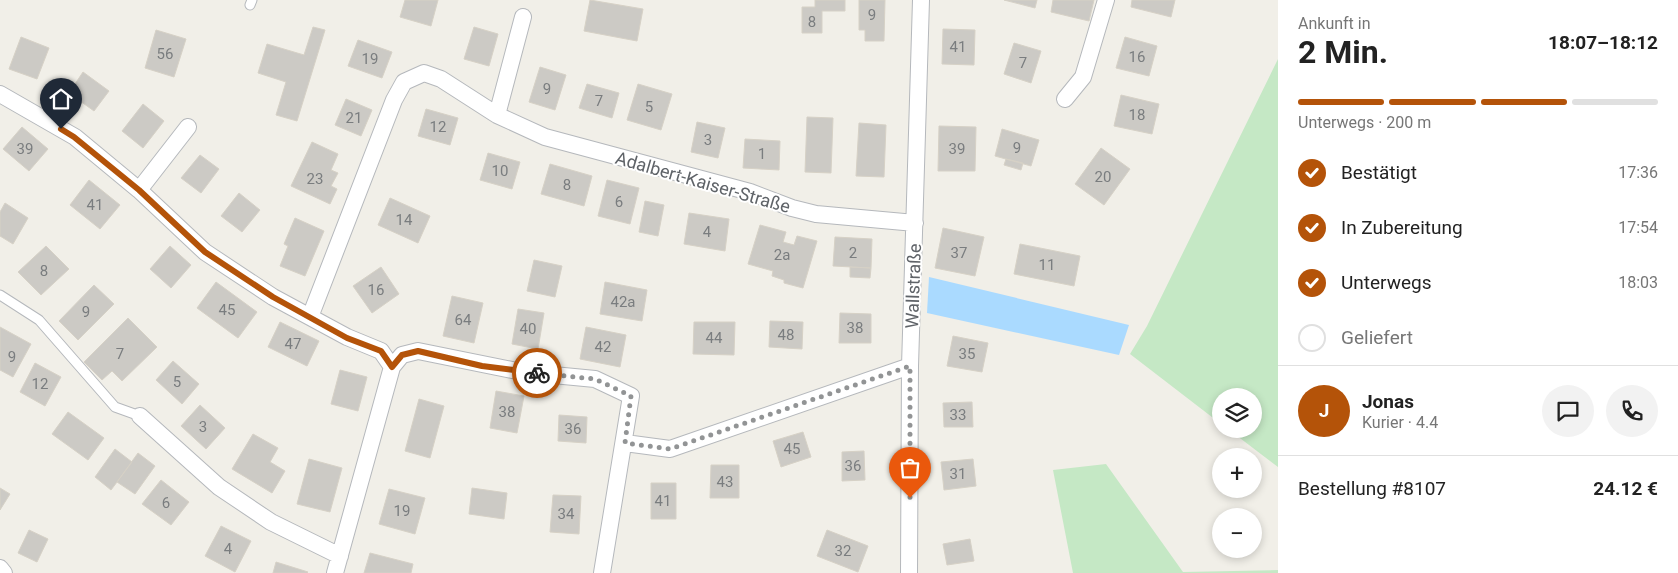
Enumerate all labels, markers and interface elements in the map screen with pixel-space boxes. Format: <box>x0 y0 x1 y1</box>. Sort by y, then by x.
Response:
house number: 9 <box>868 6 876 24</box>
house number: 8 <box>808 13 816 31</box>
text: Ankunft in <box>1298 14 1371 33</box>
text: 18:07–18:12 <box>1548 31 1658 54</box>
text: 2 Min. <box>1298 33 1388 71</box>
house number: 41 <box>950 38 966 56</box>
house number: 56 <box>157 45 173 63</box>
house number: 16 <box>1129 48 1145 66</box>
house number: 19 <box>362 50 378 68</box>
house number: 7 <box>1019 54 1027 72</box>
pin <box>40 78 82 129</box>
house number: 9 <box>543 80 551 98</box>
icon: home <box>47 85 75 113</box>
house number: 7 <box>595 92 603 110</box>
house number: 5 <box>645 98 653 116</box>
house number: 18 <box>1129 106 1145 124</box>
house number: 21 <box>346 109 362 127</box>
text: Unterwegs · 200 m <box>1298 113 1431 132</box>
house number: 12 <box>430 118 446 136</box>
house number: 3 <box>704 131 712 149</box>
house number: 9 <box>1013 139 1021 157</box>
house number: 39 <box>17 140 33 158</box>
house number: 39 <box>949 140 965 158</box>
house number: 1 <box>758 145 766 163</box>
street label: Adalbert-Kaiser-Straße <box>613 147 793 217</box>
icon: check <box>1298 159 1326 187</box>
text: Bestätigt <box>1341 161 1417 184</box>
house number: 10 <box>492 162 508 180</box>
text: 17:36 <box>1618 163 1658 182</box>
house number: 20 <box>1095 168 1111 186</box>
house number: 23 <box>307 170 323 188</box>
house number: 8 <box>563 176 571 194</box>
house number: 6 <box>615 193 623 211</box>
house number: 41 <box>87 196 103 214</box>
house number: 14 <box>396 211 413 229</box>
icon: check <box>1298 214 1326 242</box>
text: In Zubereitung <box>1341 216 1463 239</box>
text: 17:54 <box>1618 218 1658 237</box>
house number: 4 <box>703 223 712 241</box>
street label: Wallstraße <box>901 243 925 329</box>
house number: 2 <box>849 244 857 262</box>
house number: 37 <box>951 244 967 262</box>
house number: 2a <box>774 246 790 264</box>
house number: 11 <box>1039 256 1055 274</box>
house number: 8 <box>40 262 48 280</box>
icon: check <box>1298 269 1326 297</box>
text: Unterwegs <box>1341 271 1432 294</box>
text: 18:03 <box>1618 273 1658 292</box>
house number: 16 <box>368 281 384 299</box>
house number: 42a <box>610 293 636 311</box>
house number: 45 <box>219 301 235 319</box>
house number: 9 <box>82 303 90 321</box>
house number: 64 <box>455 311 472 329</box>
house number: 38 <box>847 319 863 337</box>
house number: 40 <box>520 320 536 338</box>
house number: 48 <box>778 326 794 344</box>
text: Geliefert <box>1341 326 1413 349</box>
house number: 44 <box>706 329 723 347</box>
house number: 47 <box>285 335 301 353</box>
house number: 42 <box>595 338 611 356</box>
house number: 7 <box>116 345 124 363</box>
house number: 35 <box>959 345 975 363</box>
house number: 9 <box>8 348 16 366</box>
courier <box>512 348 562 398</box>
icon: bike <box>523 359 551 387</box>
house number: 5 <box>173 373 181 391</box>
house number: 12 <box>32 375 48 393</box>
button: chat <box>1542 385 1594 437</box>
button: phone <box>1606 385 1658 437</box>
map controls <box>1212 388 1262 558</box>
button: layers <box>1212 388 1262 438</box>
text: Jonas <box>1362 390 1414 413</box>
text: J <box>1319 399 1329 422</box>
house number: 38 <box>499 403 515 421</box>
house number: 33 <box>950 406 966 424</box>
text: Kurier · 4.4 <box>1362 413 1438 432</box>
house number: 3 <box>199 418 207 436</box>
house number: 36 <box>565 420 581 438</box>
house number: 45 <box>784 440 800 458</box>
pin <box>889 447 931 498</box>
button: + <box>1212 448 1262 498</box>
icon: bag <box>896 454 924 482</box>
house number: 36 <box>845 457 861 475</box>
house number: 31 <box>950 465 966 483</box>
house number: 43 <box>717 473 733 491</box>
text: Bestellung #8107 <box>1298 477 1446 500</box>
text: 24.12 € <box>1593 477 1658 500</box>
house number: 41 <box>655 492 671 510</box>
house number: 6 <box>162 494 170 512</box>
house number: 19 <box>394 502 410 520</box>
house number: 34 <box>558 505 575 523</box>
button: − <box>1212 508 1262 558</box>
house number: 4 <box>224 540 233 558</box>
house number: 32 <box>835 542 851 560</box>

